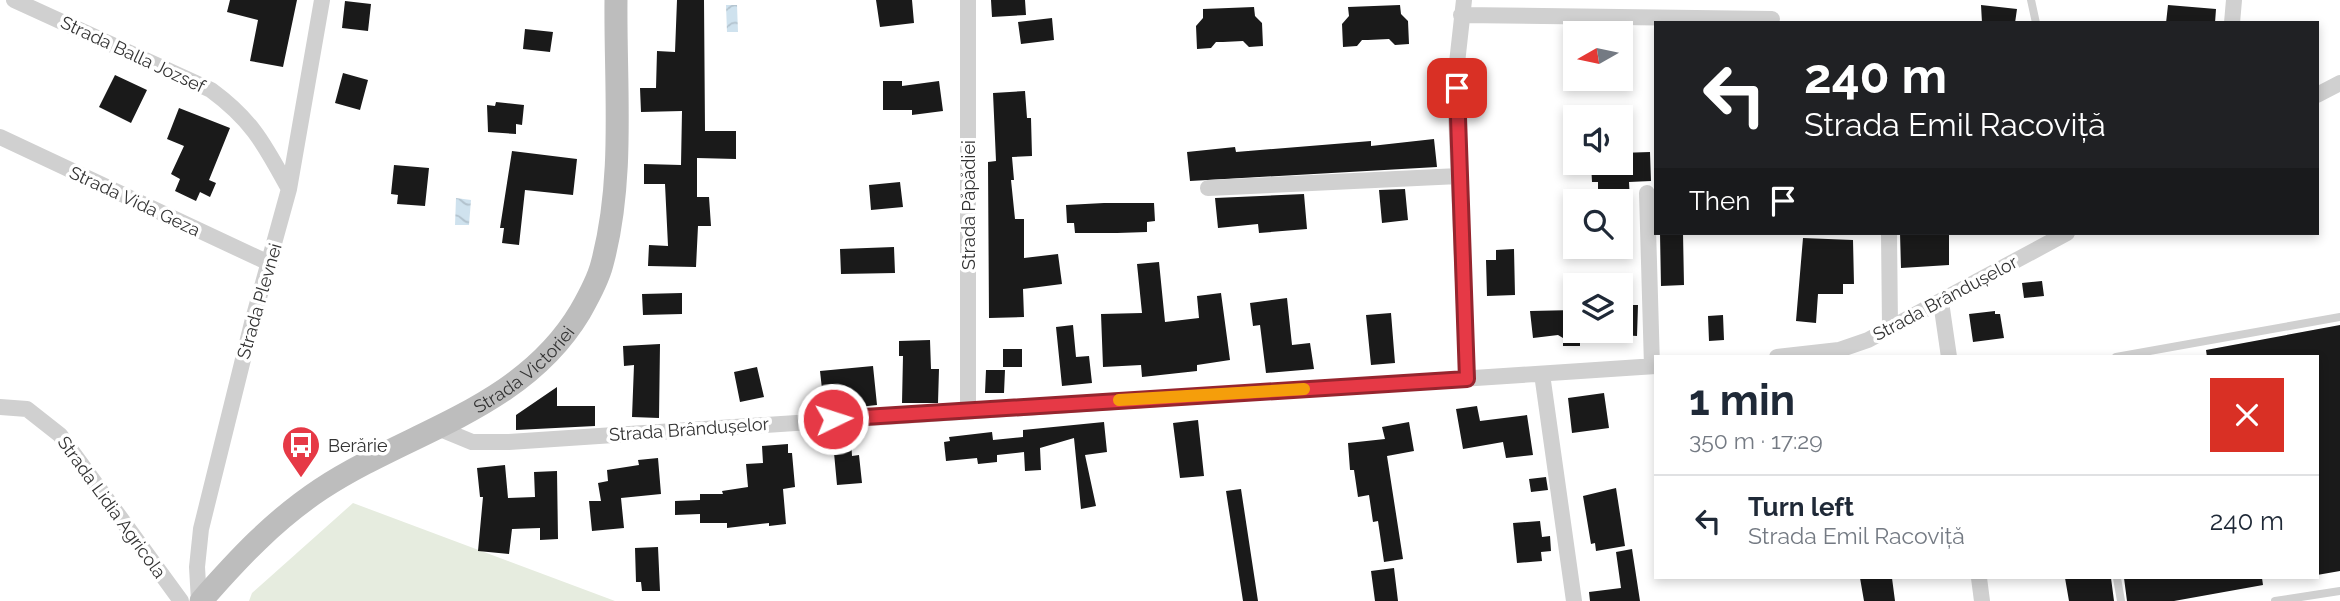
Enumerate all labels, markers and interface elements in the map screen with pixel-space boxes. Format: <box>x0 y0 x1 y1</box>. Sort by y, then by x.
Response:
street label: Strada Balla Jozsef <box>57 11 210 97</box>
north arrow <box>1563 21 1633 91</box>
map controls <box>1563 21 1633 343</box>
text: 240 m <box>1804 47 1947 104</box>
icon: left <box>1689 49 1780 140</box>
pin <box>1427 58 1487 118</box>
icon: arrive <box>1438 69 1476 107</box>
button: sound <box>1563 105 1633 175</box>
text: Strada Emil Racoviță <box>1804 106 2106 143</box>
street label: Strada Păpădiei <box>958 140 979 270</box>
street label: Strada Vida Geza <box>66 162 204 240</box>
icon: arrive <box>1764 182 1802 220</box>
text: Then <box>1689 186 1750 216</box>
button: search <box>1563 189 1633 259</box>
street label: Strada Plevnei <box>232 241 286 361</box>
street label: Strada Brândușelor <box>1869 251 2021 345</box>
button: layers <box>1563 273 1633 343</box>
street label: Strada Victoriei <box>469 322 578 417</box>
text: 1 min <box>1689 376 1795 425</box>
button: close <box>2210 378 2284 452</box>
position arrow <box>796 382 870 456</box>
street label: Strada Brândușelor <box>608 413 770 445</box>
bus stop icon: Berărie <box>280 424 322 479</box>
text: 350 m · 17:29 <box>1689 427 1823 454</box>
street label: Strada Lidia Agricola <box>53 432 171 582</box>
place label: Berărie <box>328 435 388 456</box>
text: Turn left <box>1748 492 1854 522</box>
icon: left <box>1689 502 1727 540</box>
text: 240 m <box>2210 506 2284 536</box>
text: Strada Emil Racoviță <box>1748 522 1965 549</box>

